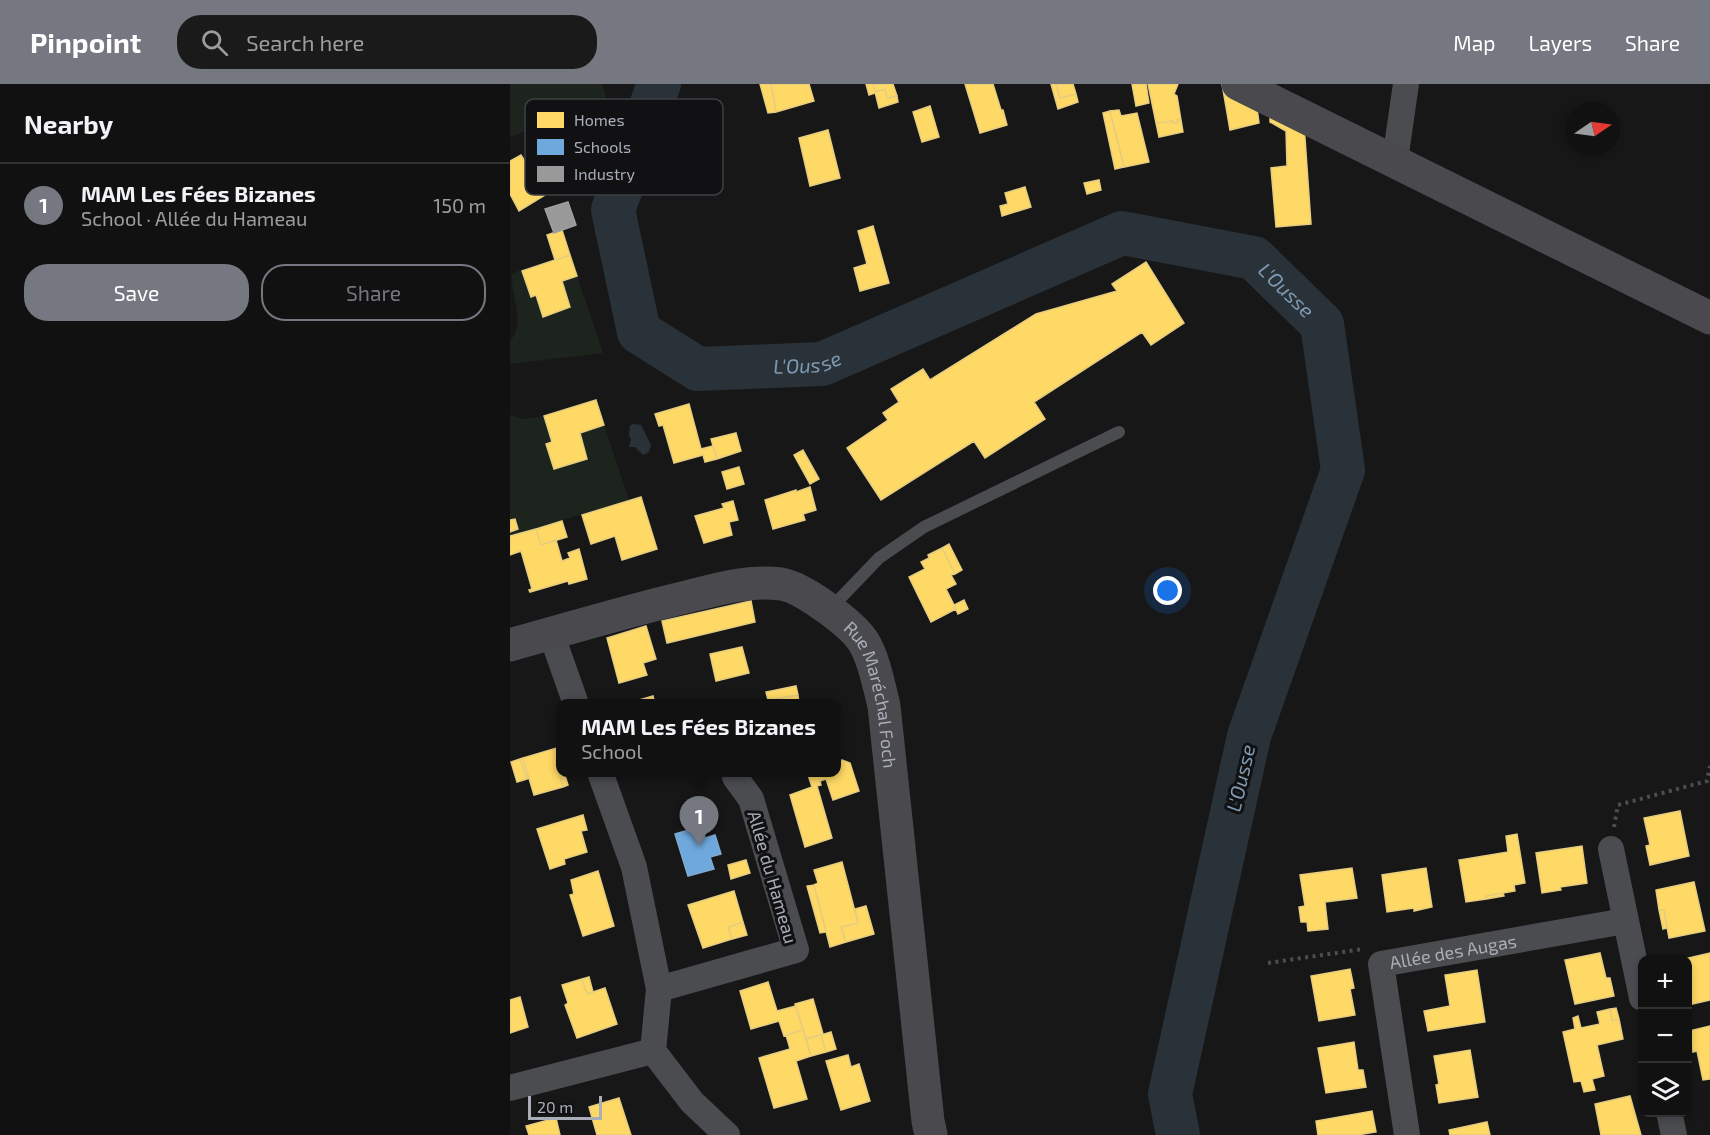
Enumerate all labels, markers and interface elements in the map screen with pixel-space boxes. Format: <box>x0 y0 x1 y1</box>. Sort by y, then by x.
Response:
search box <box>177 15 597 69</box>
text: Pinpoint <box>30 25 141 59</box>
icon: search <box>198 26 231 59</box>
text: Search here <box>246 29 364 55</box>
text: Map <box>1453 30 1495 55</box>
text: Layers <box>1528 30 1592 55</box>
text: Share <box>1625 30 1680 55</box>
legend <box>525 99 723 195</box>
north arrow <box>1566 102 1620 156</box>
text: Nearby <box>24 108 113 139</box>
text: Homes <box>574 110 625 129</box>
text: Schools <box>574 137 631 156</box>
text: Industry <box>574 164 635 183</box>
text: MAM Les Fées Bizanes <box>81 180 316 206</box>
text: 1 <box>39 193 48 217</box>
text: 150 m <box>433 193 486 217</box>
text: School · Allée du Hameau <box>81 206 308 230</box>
water label: L'Ousse <box>1254 257 1320 322</box>
button: Save <box>24 264 249 321</box>
button: Share <box>261 264 486 321</box>
water label: L'Ousse <box>773 345 845 378</box>
your location <box>1153 576 1182 605</box>
street label: Rue Maréchal Foch <box>840 616 902 769</box>
popup <box>556 699 841 777</box>
text: MAM Les Fées Bizanes <box>581 713 816 739</box>
text: School <box>581 739 642 763</box>
water label: L'Ousse <box>1221 742 1259 814</box>
pin: 1 <box>680 796 718 846</box>
street label: Allée du Hameau <box>744 808 802 946</box>
street label: Allée des Augas <box>1388 929 1518 973</box>
map controls <box>1638 955 1692 1117</box>
button: + <box>1638 955 1692 1009</box>
button: − <box>1638 1009 1692 1063</box>
button: layers <box>1638 1063 1692 1117</box>
scale bar <box>528 1093 602 1120</box>
text: 20 m <box>537 1097 573 1116</box>

